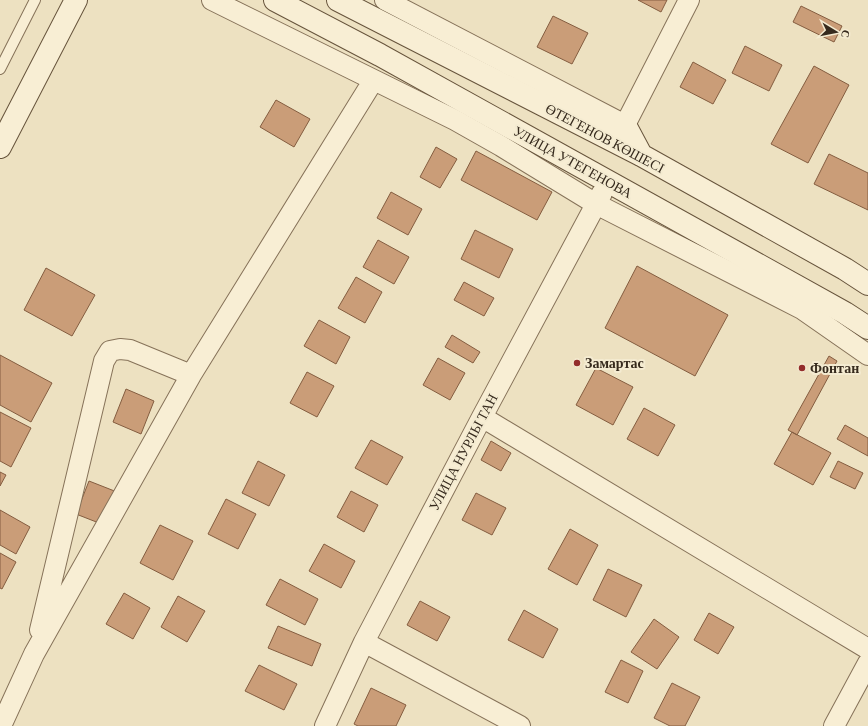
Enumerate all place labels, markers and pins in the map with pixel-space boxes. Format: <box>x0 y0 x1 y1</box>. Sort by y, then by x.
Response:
place label: Замартас <box>585 355 644 371</box>
marker: Замартас <box>572 358 582 368</box>
place label: Фонтан <box>810 360 859 376</box>
marker: Фонтан <box>797 363 807 373</box>

